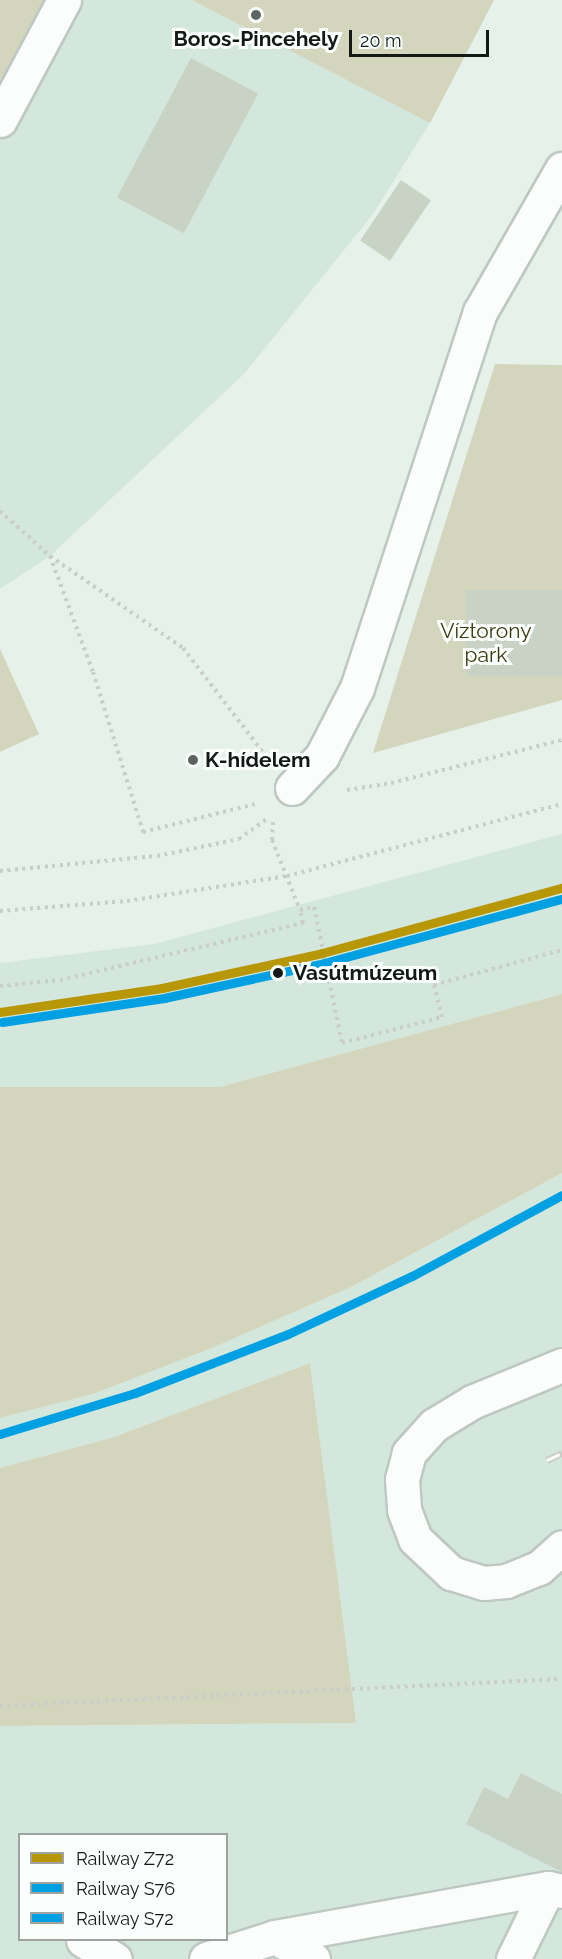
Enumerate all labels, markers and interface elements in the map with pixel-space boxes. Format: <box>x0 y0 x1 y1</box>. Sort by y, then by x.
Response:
marker: Boros-Pincehely <box>247 6 265 24</box>
scale bar <box>352 18 492 56</box>
place label: Boros-Pincehely <box>173 26 339 52</box>
text: 20 m <box>360 30 402 51</box>
park label: Víztorony park <box>440 618 532 668</box>
place label: K-hídelem <box>205 747 310 773</box>
marker: K-hídelem <box>186 753 200 767</box>
place label: Vasútmúzeum <box>293 960 437 986</box>
marker: Vasútmúzeum <box>268 963 288 983</box>
legend <box>18 1833 228 1941</box>
text: Railway Z72 <box>76 1848 174 1869</box>
text: Railway S76 <box>76 1878 175 1899</box>
text: Railway S72 <box>76 1908 174 1929</box>

